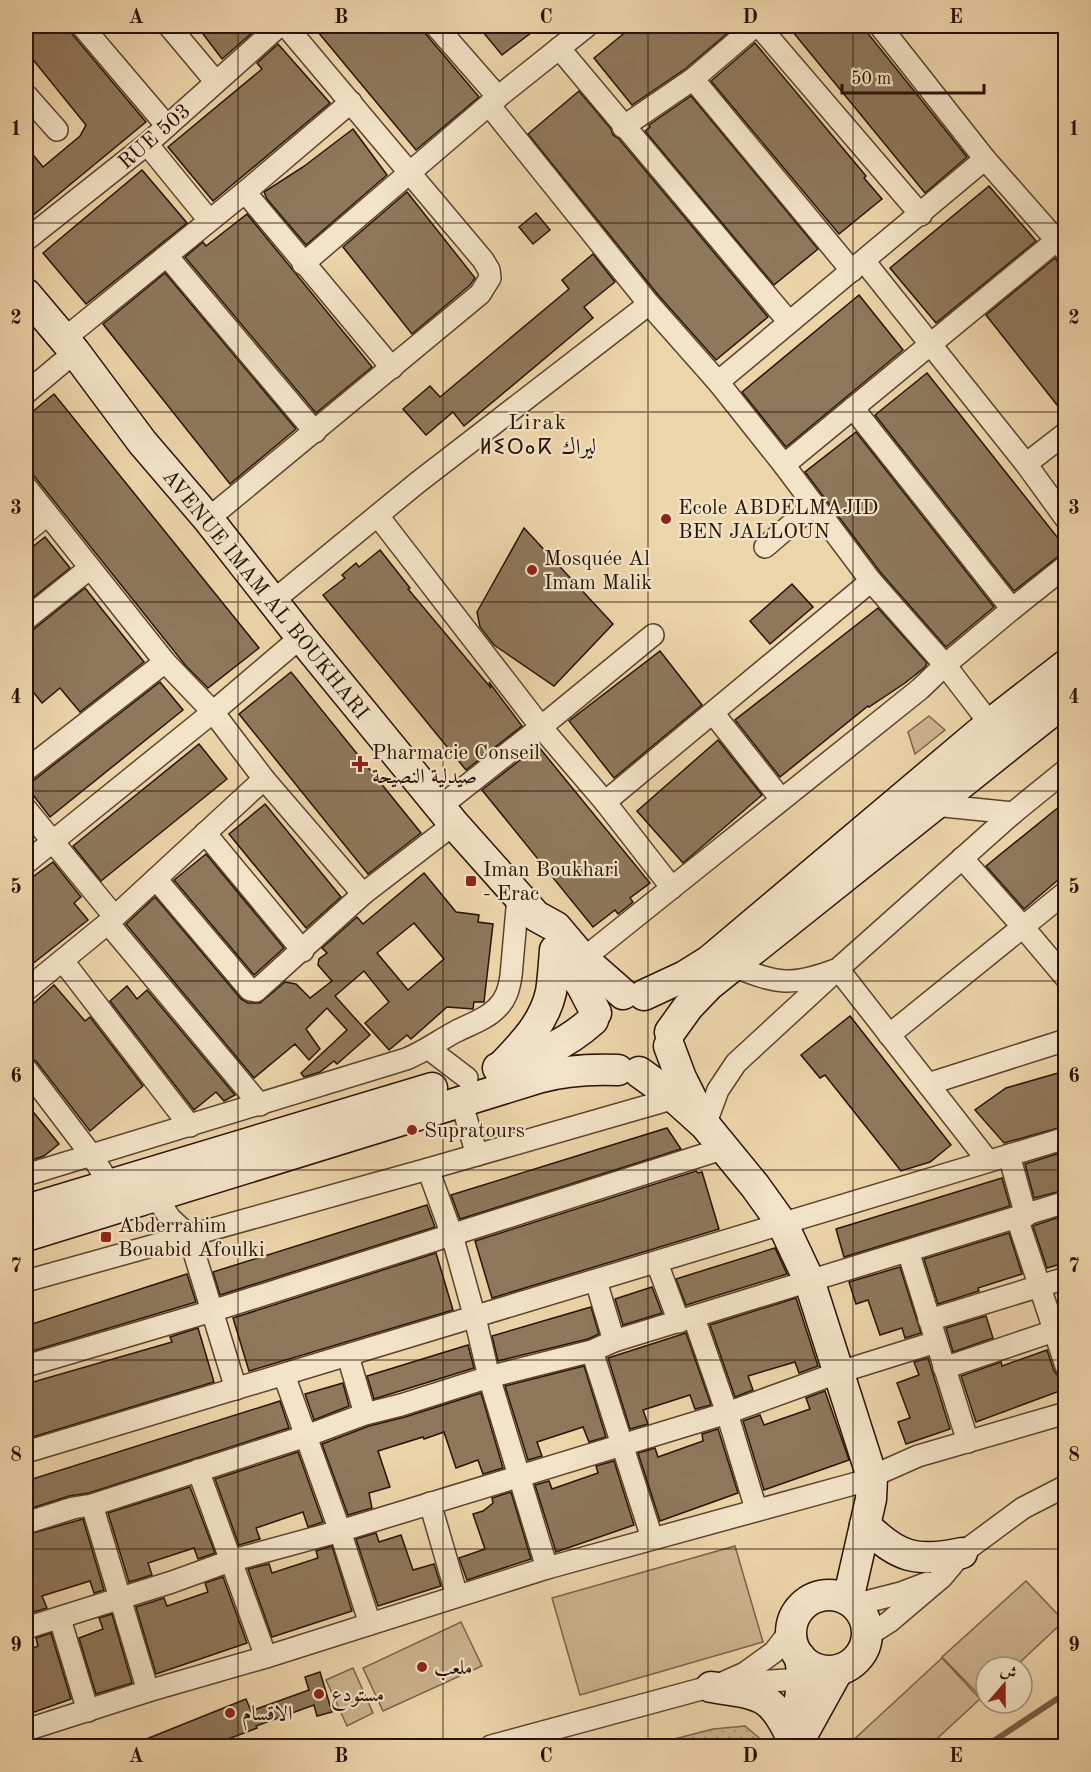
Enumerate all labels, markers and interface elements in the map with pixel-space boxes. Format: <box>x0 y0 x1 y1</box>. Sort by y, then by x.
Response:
text: A <box>128 8 144 28</box>
text: B <box>334 8 348 28</box>
text: C <box>539 8 553 28</box>
text: D <box>742 8 758 28</box>
text: E <box>949 8 963 28</box>
scale bar <box>842 57 984 95</box>
text: 50 m <box>851 70 891 88</box>
street label: RUE 503 <box>115 100 195 174</box>
text: 1 <box>10 120 22 140</box>
text: 1 <box>1068 120 1080 140</box>
text: 2 <box>10 309 22 329</box>
text: 2 <box>1068 309 1080 329</box>
district label: Lirak ⵍⵉⵔⴰⴽ ليراك <box>480 412 596 460</box>
street label: AVENUE IMAM AL BOUKHARI <box>158 466 372 724</box>
place label: Ecole ABDELMAJID BEN JALLOUN <box>678 498 878 543</box>
text: 3 <box>10 499 22 519</box>
text: 3 <box>1068 499 1080 519</box>
marker: Ecole ABDELMAJID BEN JALLOUN <box>659 512 673 526</box>
place label: Mosquée Al Imam Malik <box>544 549 652 594</box>
marker: Mosquée Al Imam Malik <box>525 563 539 577</box>
text: 4 <box>10 688 22 708</box>
text: 4 <box>1068 688 1080 708</box>
place label: Pharmacie Conseil صيدلية النصيحة <box>372 743 540 788</box>
marker: Pharmacie Conseil صيدلية النصيحة <box>353 757 367 771</box>
place label: Iman Boukhari - Erac <box>483 860 619 905</box>
marker: Iman Boukhari - Erac <box>464 874 478 888</box>
text: 5 <box>10 877 22 898</box>
text: 5 <box>1068 877 1080 898</box>
text: 6 <box>10 1067 22 1087</box>
text: 6 <box>1068 1067 1080 1087</box>
place label: Supratours <box>424 1121 525 1142</box>
marker: Supratours <box>405 1123 419 1137</box>
place label: Abderrahim Bouabid Afoulki <box>118 1216 265 1261</box>
marker: Abderrahim Bouabid Afoulki <box>99 1230 113 1244</box>
text: 7 <box>10 1257 22 1277</box>
text: 7 <box>1068 1257 1080 1277</box>
text: 8 <box>10 1446 22 1466</box>
text: 8 <box>1068 1446 1080 1466</box>
text: 9 <box>10 1636 22 1656</box>
text: 9 <box>1068 1636 1080 1656</box>
north arrow <box>974 1655 1034 1715</box>
place label: ملعب <box>434 1658 473 1681</box>
marker: ملعب <box>415 1660 429 1674</box>
text: ش <box>998 1663 1019 1683</box>
place label: مستودع <box>331 1685 384 1712</box>
marker: مستودع <box>312 1687 326 1701</box>
place label: الاقسام <box>242 1704 292 1731</box>
marker: الاقسام <box>223 1706 237 1720</box>
text: A <box>128 1747 144 1767</box>
text: B <box>334 1747 348 1767</box>
text: C <box>539 1747 553 1767</box>
text: D <box>742 1747 758 1767</box>
text: E <box>949 1747 963 1767</box>

